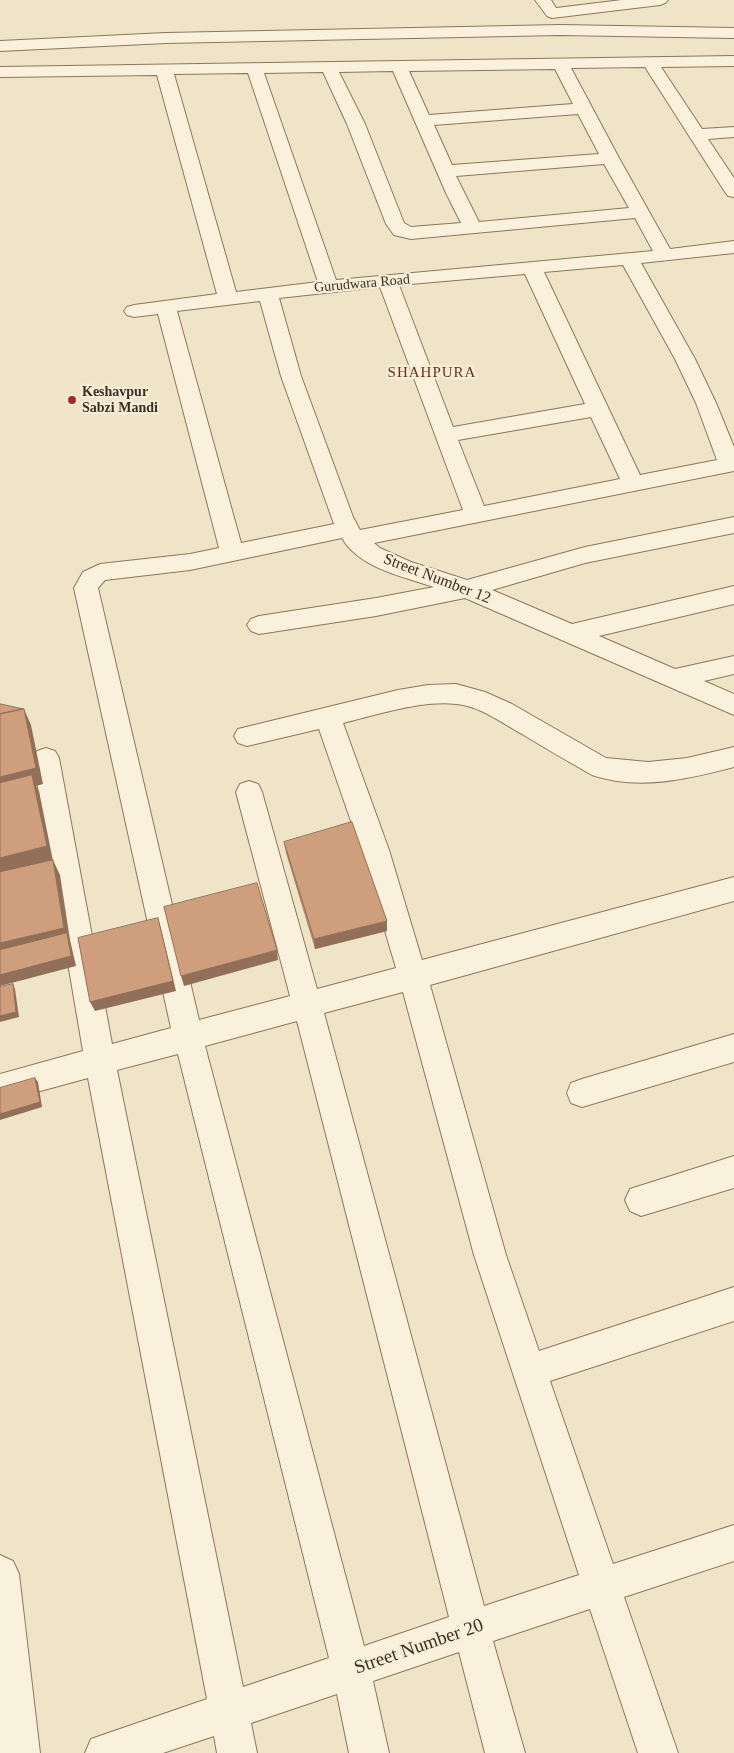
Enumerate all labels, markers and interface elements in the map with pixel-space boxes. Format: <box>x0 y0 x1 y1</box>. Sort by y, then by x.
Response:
street label: Gurudwara Road <box>313 271 411 297</box>
district label: SHAHPURA <box>387 364 477 382</box>
place label: Keshavpur Sabzi Mandi <box>82 384 158 417</box>
marker: Keshavpur Sabzi Mandi <box>66 394 78 406</box>
street label: Street Number 12 <box>380 550 494 608</box>
street label: Street Number 20 <box>351 1614 487 1680</box>

